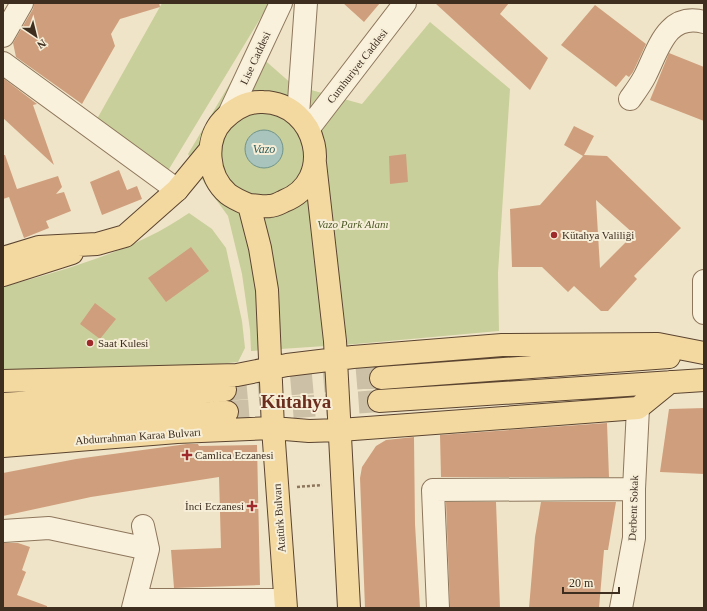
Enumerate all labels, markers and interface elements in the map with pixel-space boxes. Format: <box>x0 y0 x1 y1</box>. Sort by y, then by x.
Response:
north arrow <box>16 16 56 56</box>
street label: Cumhuriyet Caddesi <box>324 27 390 105</box>
street label: Lise Caddesi <box>237 30 273 86</box>
text: N <box>35 37 48 51</box>
water label: Vazo <box>253 142 275 156</box>
park label: Vazo Park Alanı <box>317 218 389 230</box>
place label: Kütahya Valiliği <box>562 229 634 241</box>
marker: Kütahya Valiliği <box>549 230 559 240</box>
place label: Saat Kulesi <box>98 337 148 349</box>
marker: Saat Kulesi <box>85 338 95 348</box>
district label: Kütahya <box>261 391 332 412</box>
street label: Abdurrahman Karaa Bulvarı <box>75 426 201 446</box>
place label: Camlica Eczanesi <box>195 449 274 461</box>
marker: Camlica Eczanesi <box>182 450 192 460</box>
street label: Derbent Sokak <box>626 474 640 541</box>
street label: Atatürk Bulvarı <box>271 483 287 553</box>
place label: İnci Eczanesi <box>185 500 244 512</box>
marker: İnci Eczanesi <box>247 501 257 511</box>
scale bar <box>563 569 619 595</box>
text: 20 m <box>569 576 594 590</box>

